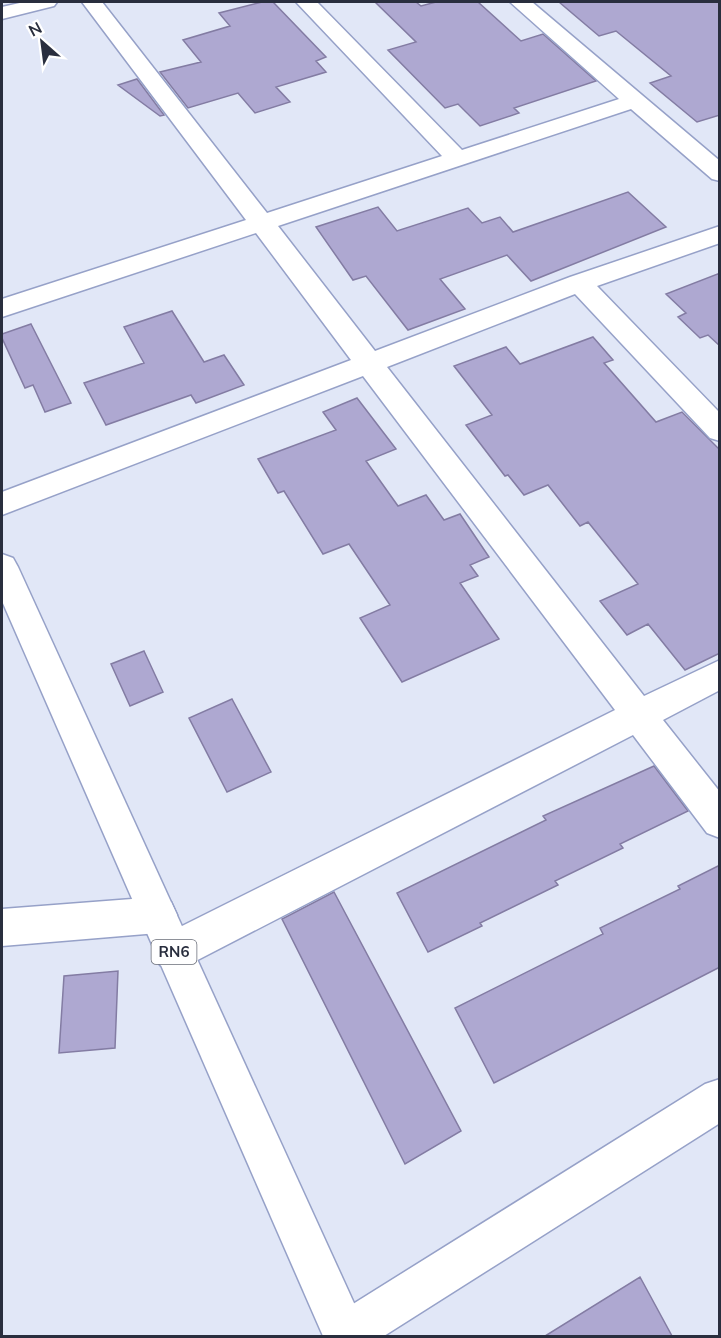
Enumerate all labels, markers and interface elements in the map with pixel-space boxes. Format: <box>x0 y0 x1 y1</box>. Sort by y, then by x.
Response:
north arrow <box>12 12 72 72</box>
text: N <box>25 17 45 40</box>
road number: RN6 <box>152 940 196 964</box>

